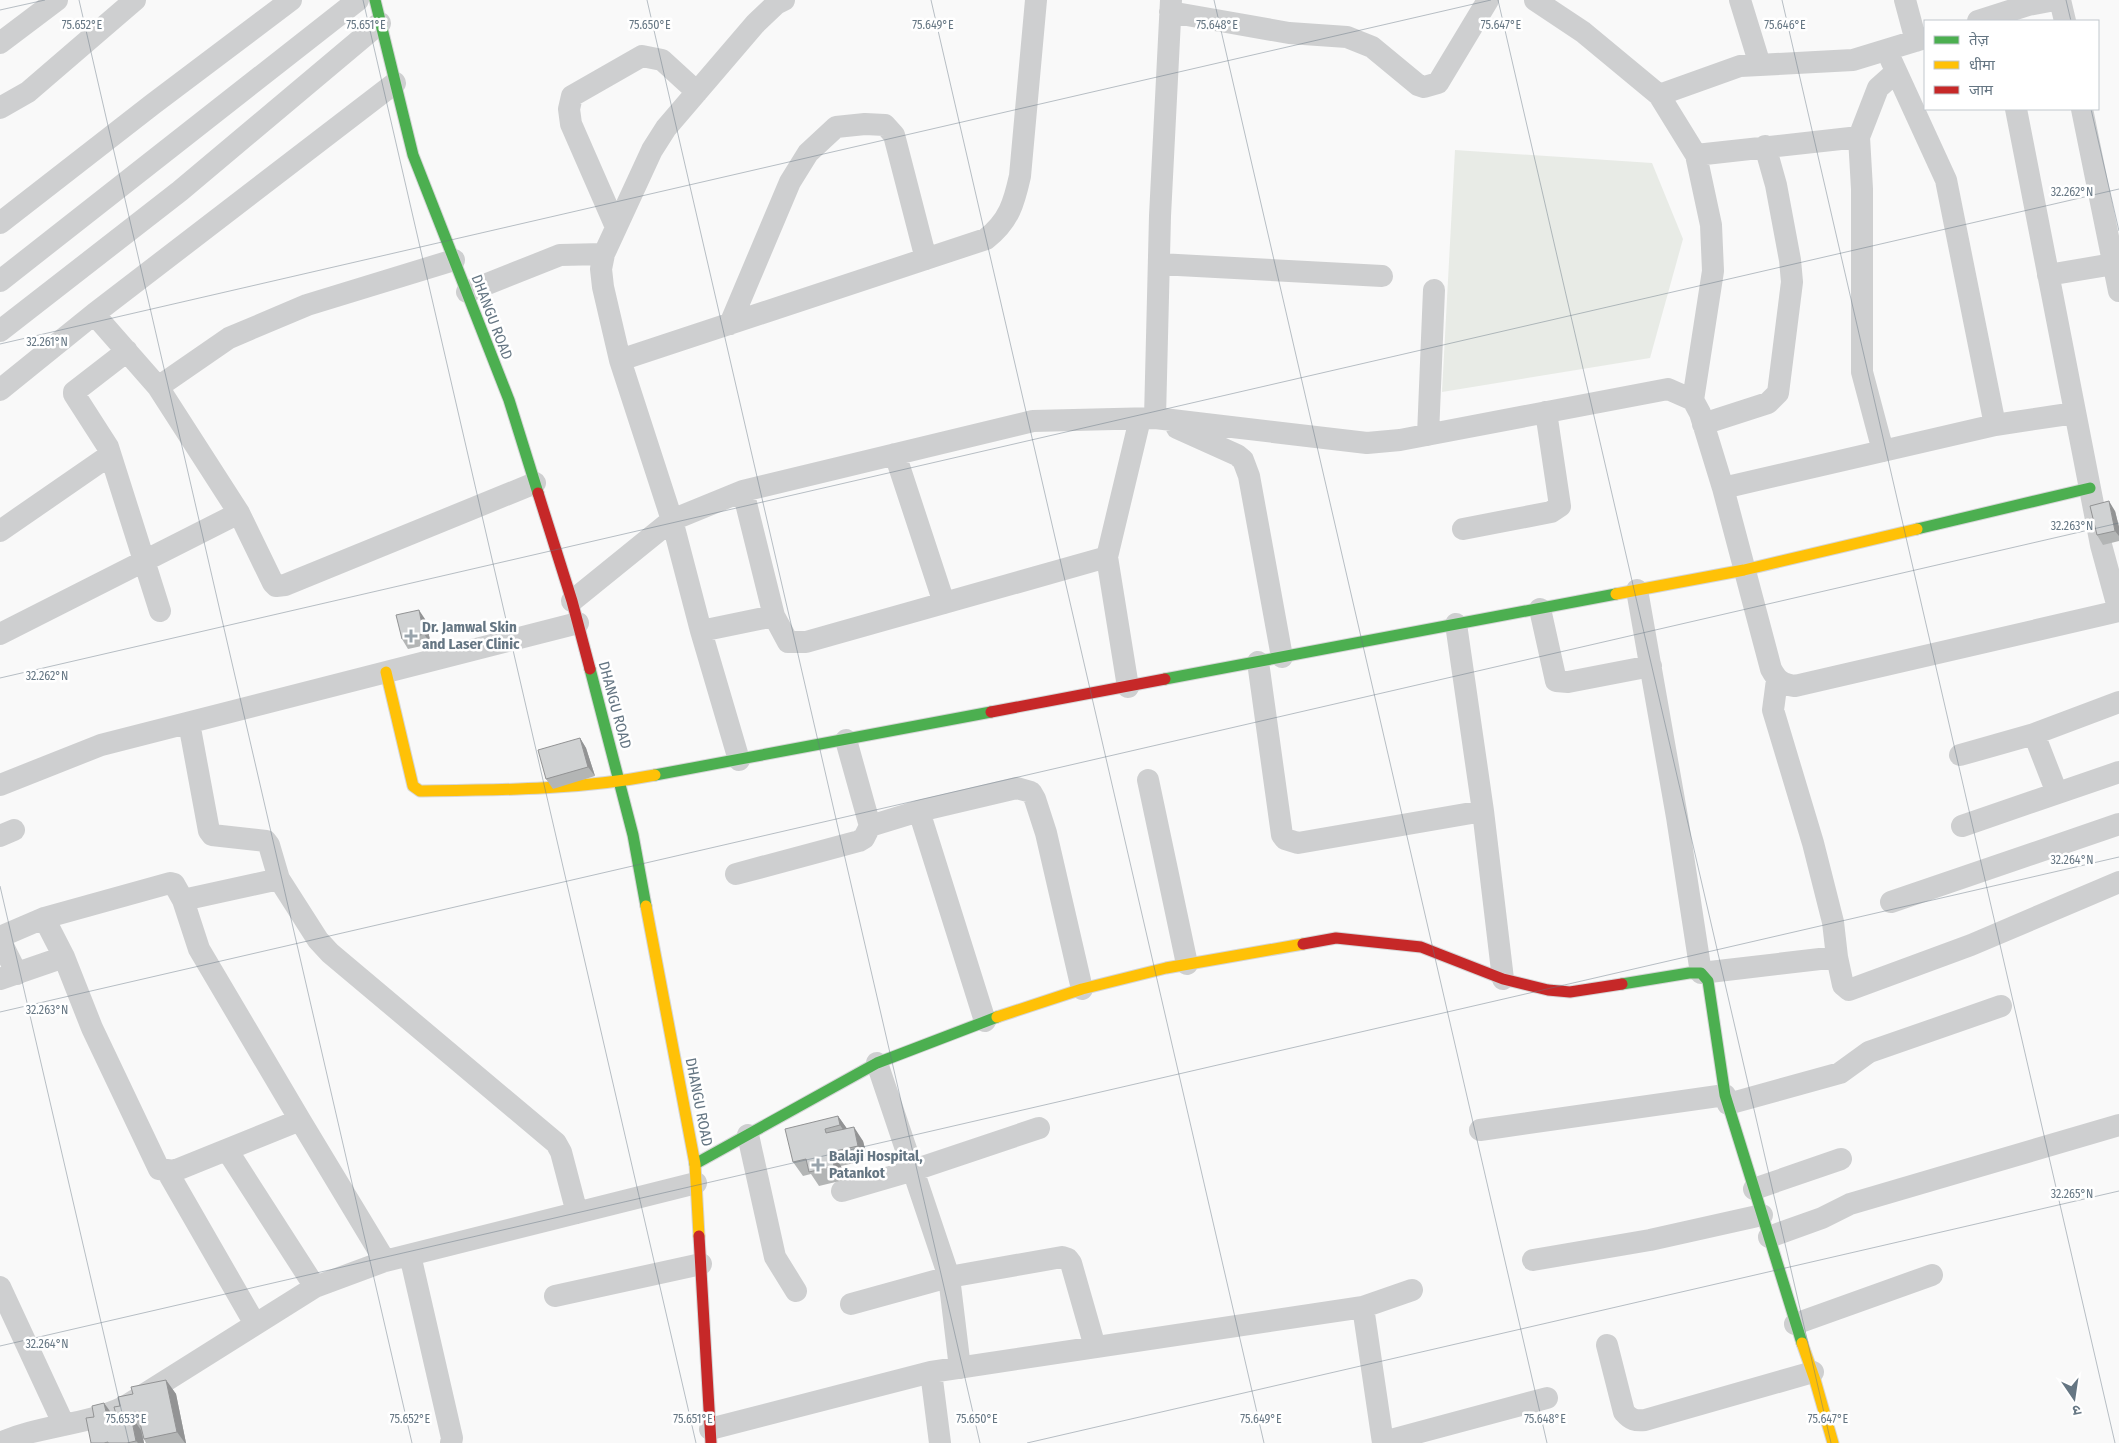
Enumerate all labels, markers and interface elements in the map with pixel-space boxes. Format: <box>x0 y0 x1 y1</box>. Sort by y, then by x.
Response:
text: 75.652°E <box>62 18 103 32</box>
text: 75.651°E <box>346 18 386 32</box>
text: 75.650°E <box>629 18 671 32</box>
text: 75.649°E <box>912 18 954 32</box>
text: 75.648°E <box>1196 18 1238 32</box>
text: 75.647°E <box>1481 18 1522 32</box>
text: 75.646°E <box>1764 18 1806 32</box>
legend <box>1924 20 2099 110</box>
text: तेज़ <box>1969 31 1990 49</box>
text: धीमा <box>1969 56 1996 74</box>
text: जाम <box>1969 81 1994 99</box>
text: 32.262°N <box>2051 185 2093 199</box>
street label: DHANGU ROAD <box>468 272 516 362</box>
text: 32.261°N <box>26 335 68 349</box>
text: 32.263°N <box>2051 519 2093 533</box>
place label: Dr. Jamwal Skin and Laser Clinic <box>422 618 520 653</box>
marker: Dr. Jamwal Skin and Laser Clinic <box>404 629 418 643</box>
street label: DHANGU ROAD <box>595 659 635 751</box>
text: 32.262°N <box>26 669 68 683</box>
text: 32.264°N <box>2050 853 2094 867</box>
text: 32.263°N <box>26 1003 68 1017</box>
street label: DHANGU ROAD <box>682 1056 716 1148</box>
place label: Balaji Hospital, Patankot <box>829 1147 923 1182</box>
marker: Balaji Hospital, Patankot <box>811 1158 825 1172</box>
text: 32.265°N <box>2051 1187 2093 1201</box>
text: 32.264°N <box>25 1337 69 1351</box>
north arrow <box>2049 1373 2099 1423</box>
text: उ <box>2070 1401 2083 1420</box>
text: 75.653°E <box>106 1412 147 1426</box>
text: 75.652°E <box>390 1412 431 1426</box>
text: 75.651°E <box>673 1412 713 1426</box>
text: 75.650°E <box>956 1412 998 1426</box>
text: 75.649°E <box>1240 1412 1282 1426</box>
text: 75.648°E <box>1524 1412 1566 1426</box>
text: 75.647°E <box>1808 1412 1849 1426</box>

